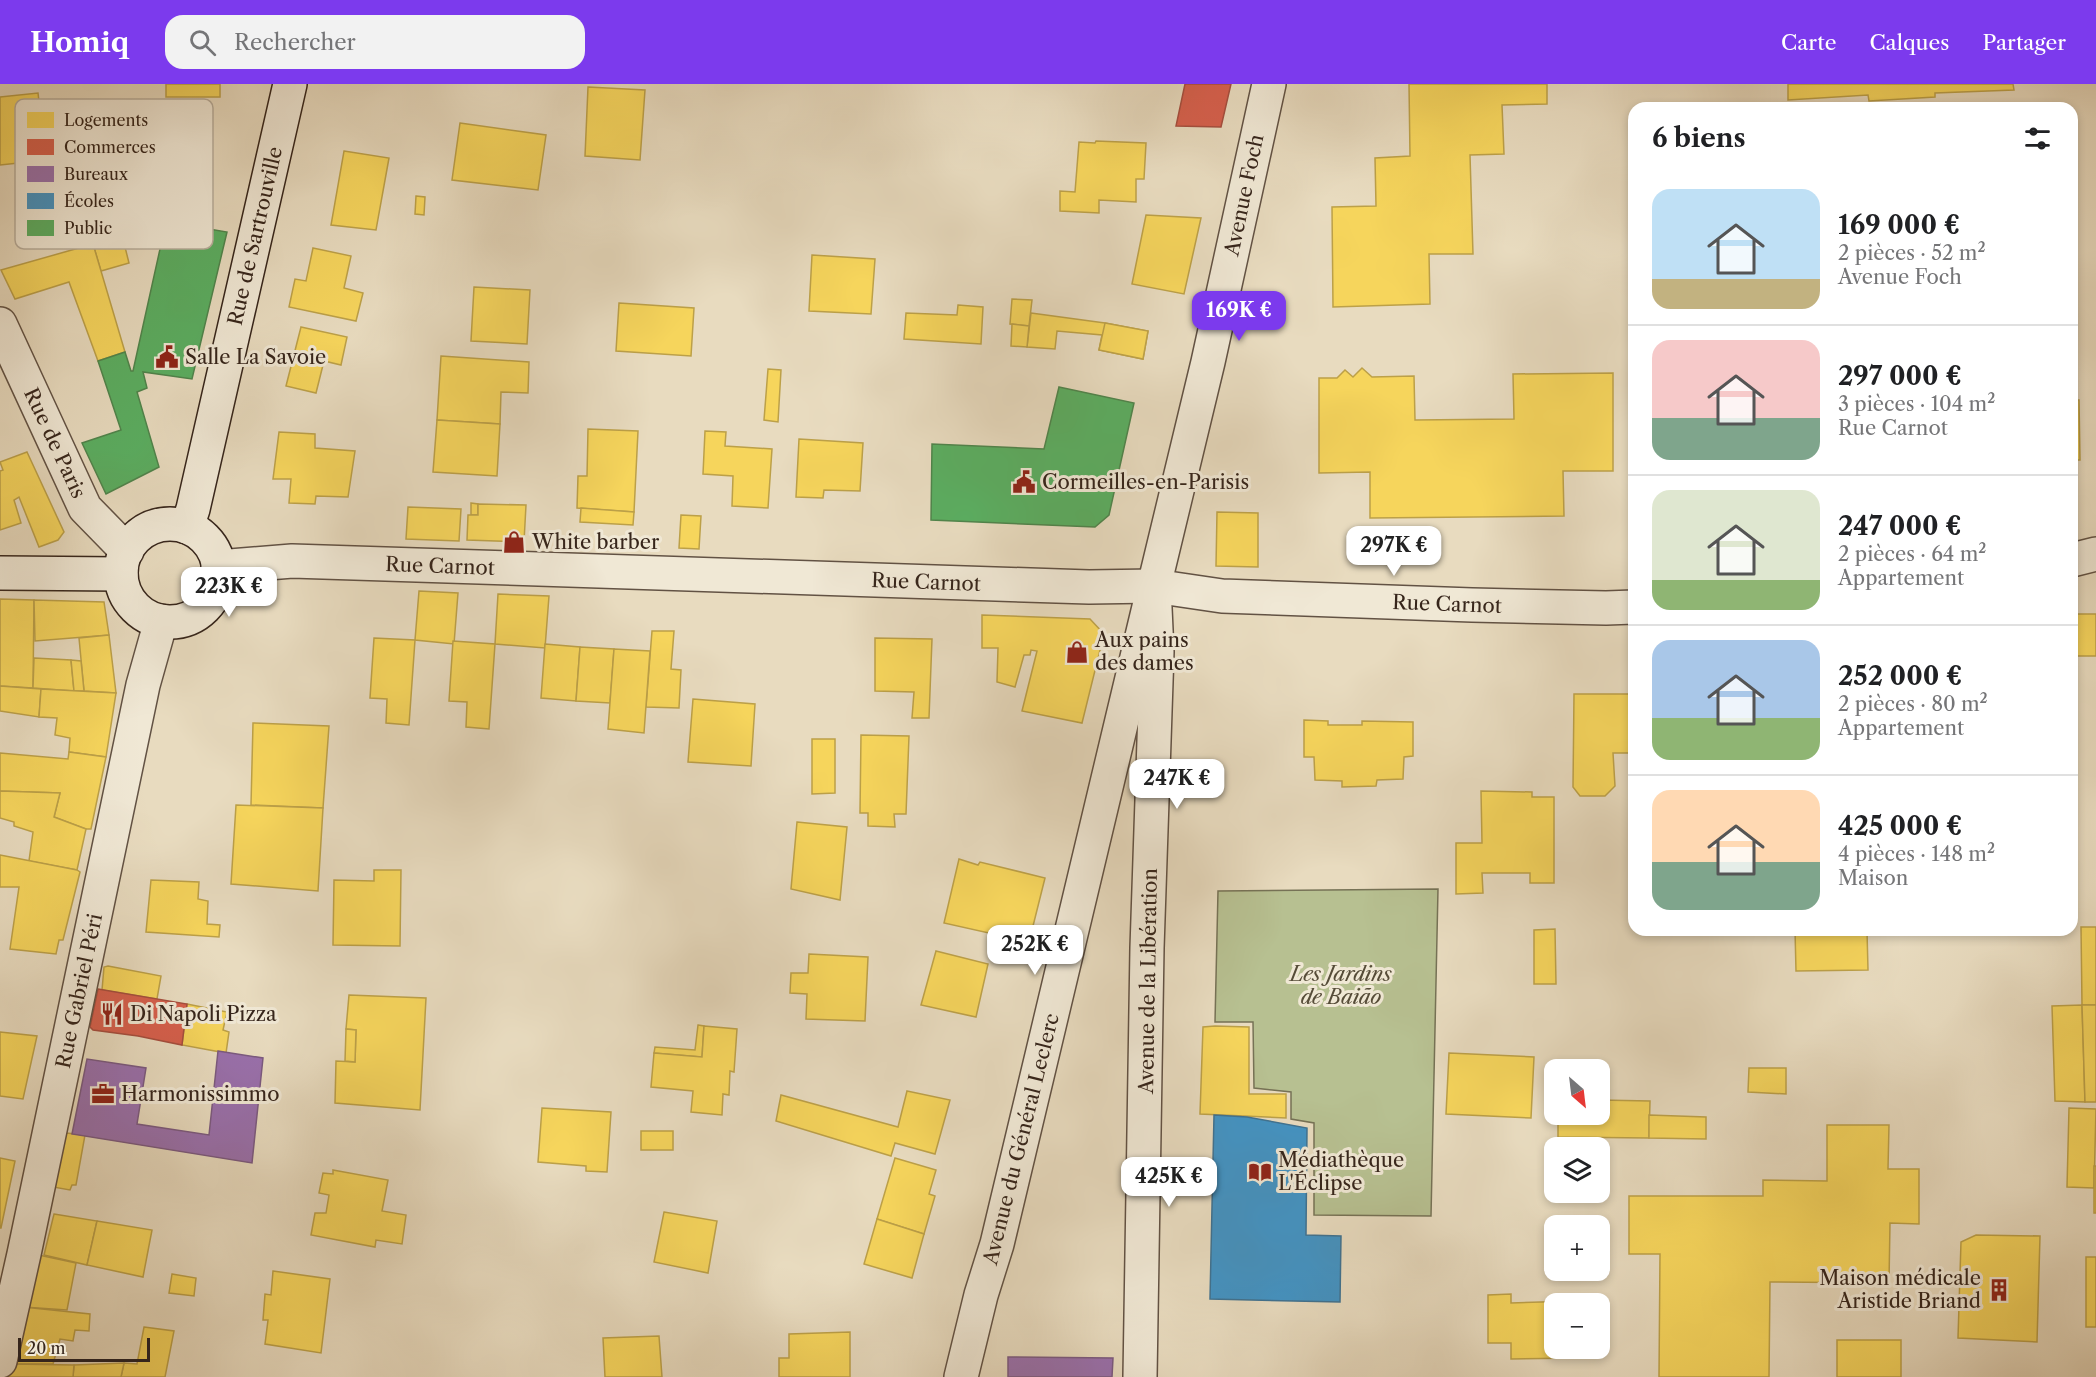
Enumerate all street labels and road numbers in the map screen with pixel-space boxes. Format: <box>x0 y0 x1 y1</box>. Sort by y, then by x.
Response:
street label: Avenue Foch <box>1219 131 1269 259</box>
street label: Rue de Sartrouville <box>223 144 287 328</box>
street label: Rue de Paris <box>19 384 91 502</box>
street label: Rue Carnot <box>385 552 495 580</box>
street label: Rue Carnot <box>871 568 981 596</box>
street label: Rue Carnot <box>1392 590 1502 618</box>
street label: Avenue de la Libération <box>1134 867 1162 1095</box>
street label: Rue Gabriel Péri <box>51 911 107 1071</box>
street label: Avenue du Général Leclerc <box>978 1011 1064 1268</box>

